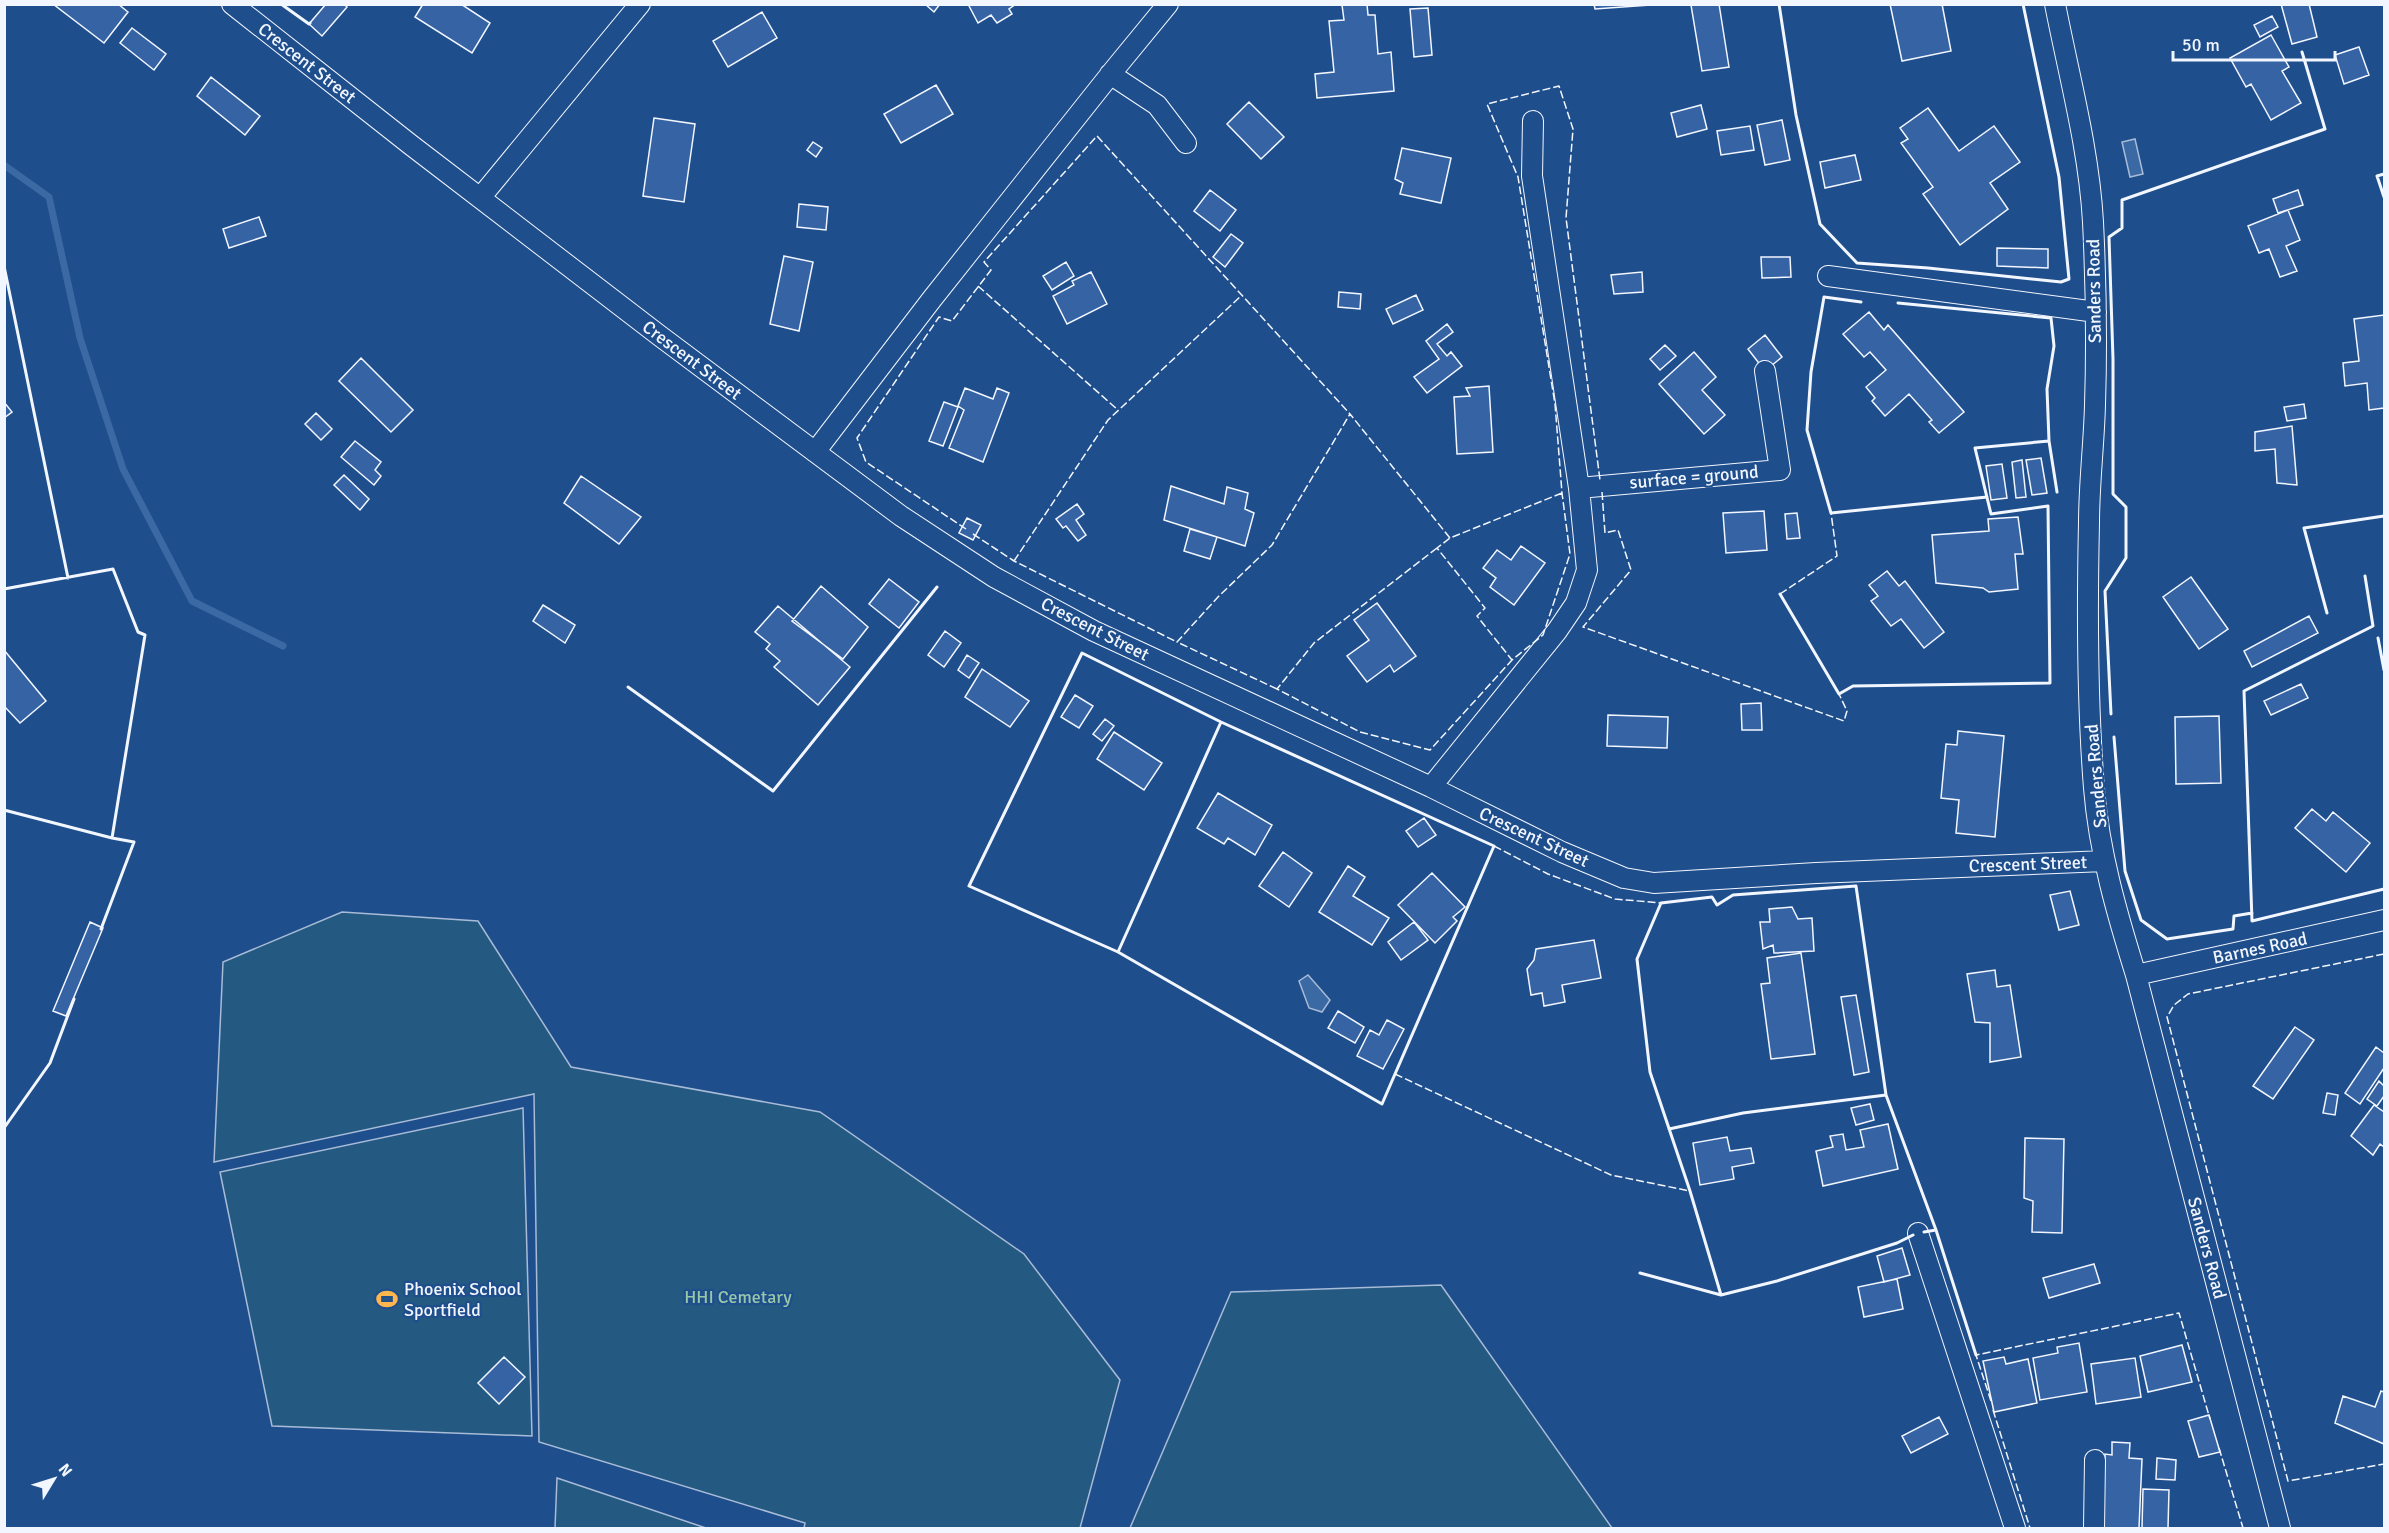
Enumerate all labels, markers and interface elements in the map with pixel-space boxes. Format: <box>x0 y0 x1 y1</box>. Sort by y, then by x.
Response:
street label: Crescent Street <box>254 18 360 108</box>
scale bar <box>2173 24 2335 62</box>
text: 50 m <box>2182 34 2220 56</box>
street label: Sanders Road <box>2082 239 2106 343</box>
street label: Crescent Street <box>638 316 746 404</box>
street label: surface = ground <box>1629 460 1759 494</box>
street label: Crescent Street <box>1037 592 1153 666</box>
street label: Sanders Road <box>2080 723 2112 829</box>
street label: Crescent Street <box>1476 802 1592 872</box>
street label: Crescent Street <box>1968 851 2088 877</box>
street label: Barnes Road <box>2211 927 2309 969</box>
street label: Sanders Road <box>2183 1195 2231 1301</box>
place label: Phoenix School Sportfield <box>404 1278 522 1321</box>
park label: HHI Cemetary <box>684 1286 792 1308</box>
sports icon: Phoenix School Sportfield <box>375 1287 399 1311</box>
north arrow <box>24 1449 84 1509</box>
text: N <box>54 1460 76 1481</box>

